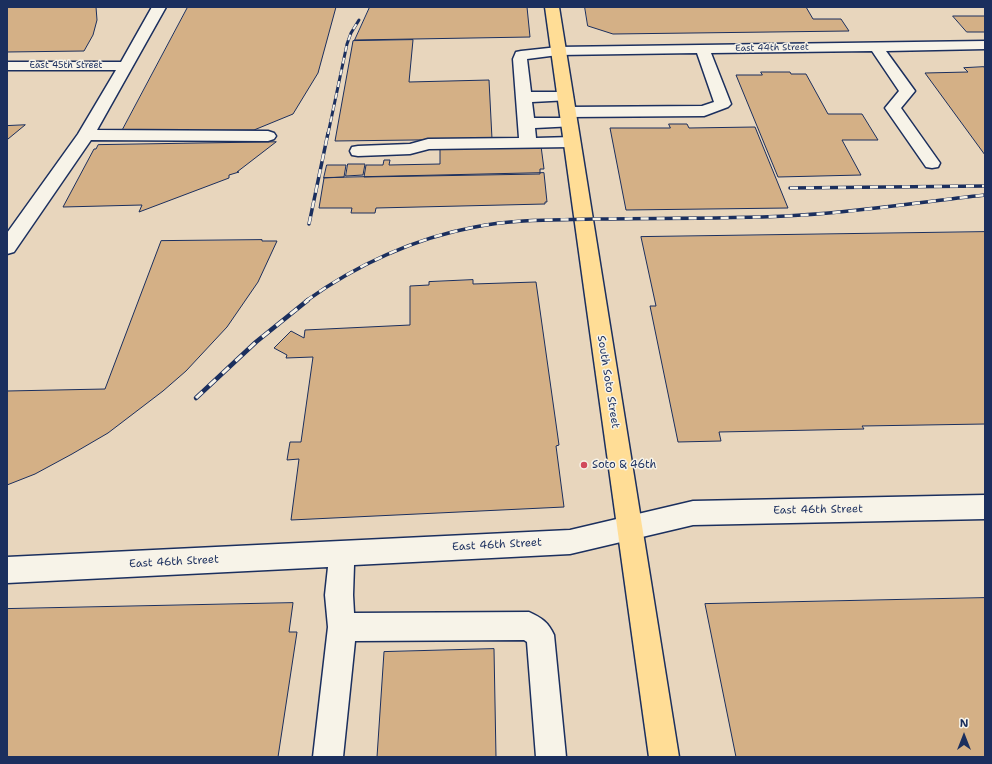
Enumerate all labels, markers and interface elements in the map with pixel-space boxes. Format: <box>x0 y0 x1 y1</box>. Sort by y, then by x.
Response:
street label: East 44th Street <box>735 42 809 54</box>
street label: East 45th Street <box>30 61 102 71</box>
street label: South Soto Street <box>594 335 622 429</box>
place label: Soto & 46th <box>592 458 656 472</box>
marker: Soto & 46th <box>579 460 589 470</box>
street label: East 46th Street <box>773 503 863 517</box>
street label: East 46th Street <box>452 536 542 554</box>
street label: East 46th Street <box>129 553 219 571</box>
north arrow <box>944 716 984 756</box>
text: N <box>960 716 968 731</box>

